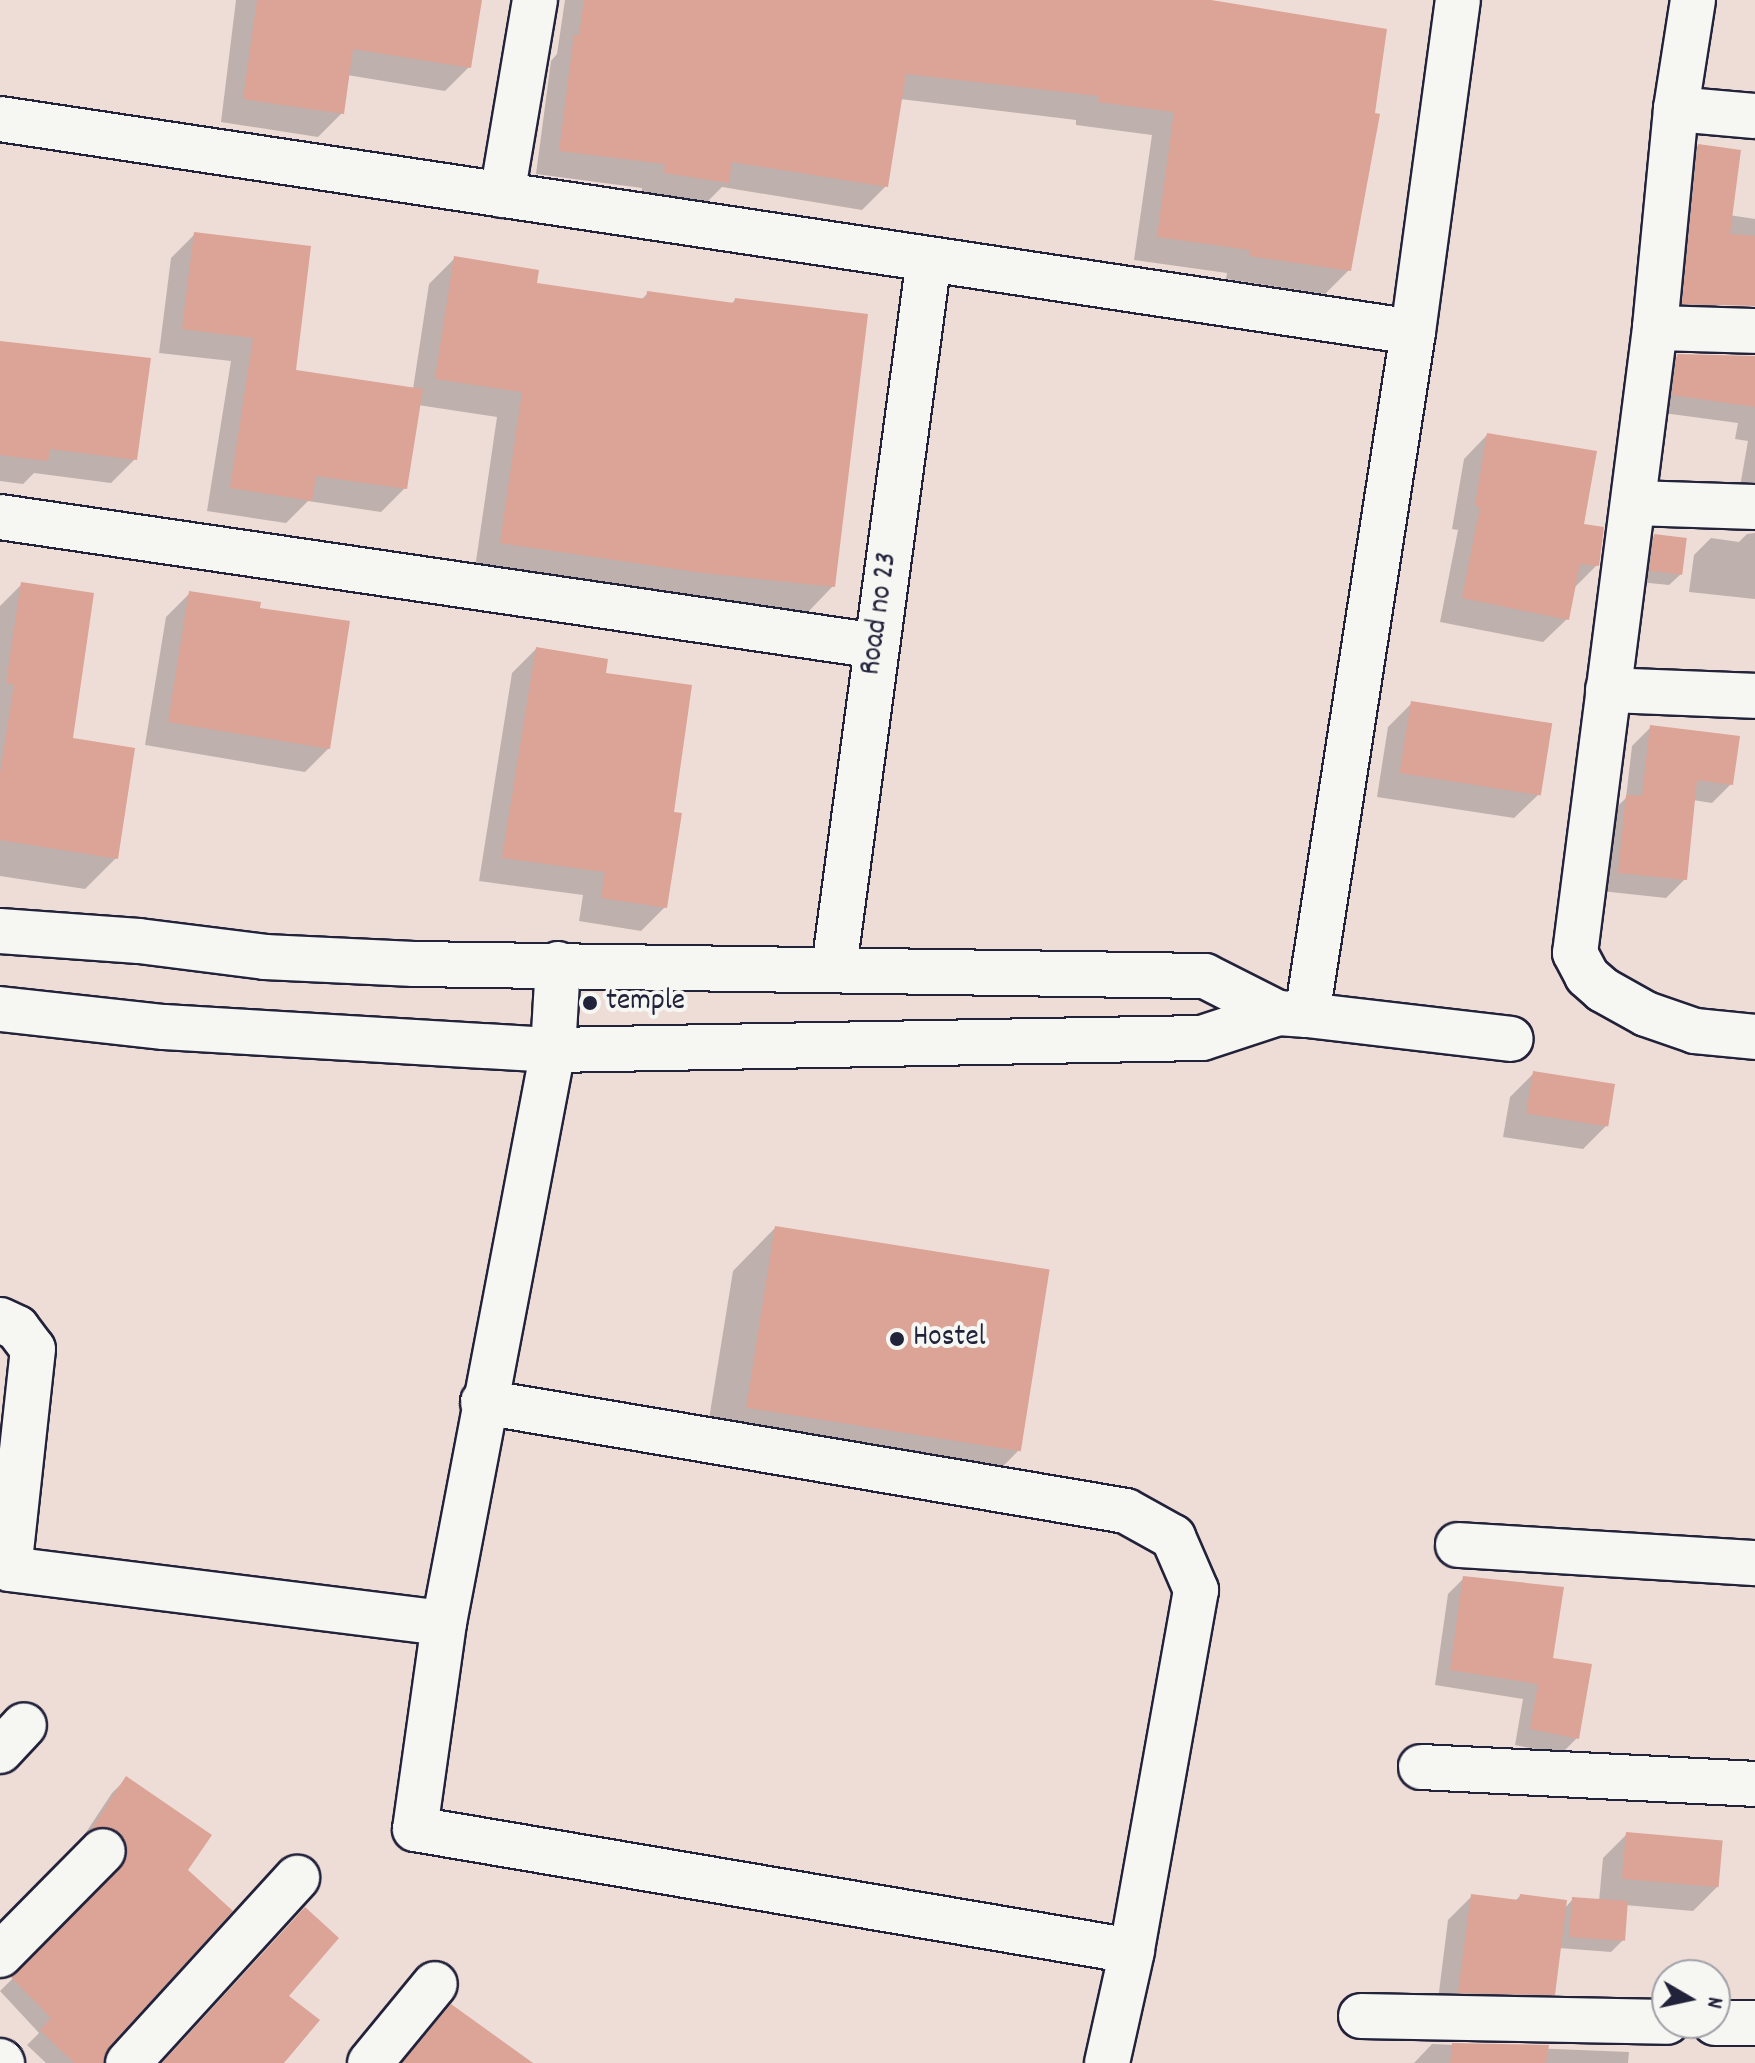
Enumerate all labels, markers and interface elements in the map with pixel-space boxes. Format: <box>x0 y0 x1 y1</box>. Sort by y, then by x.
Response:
street label: Road no 23 <box>855 550 907 678</box>
place label: temple <box>606 985 685 1021</box>
marker: temple <box>581 994 599 1012</box>
place label: Hostel <box>913 1321 986 1357</box>
marker: Hostel <box>888 1330 906 1348</box>
north arrow <box>1651 1959 1731 2039</box>
text: N <box>1697 1995 1729 2010</box>

